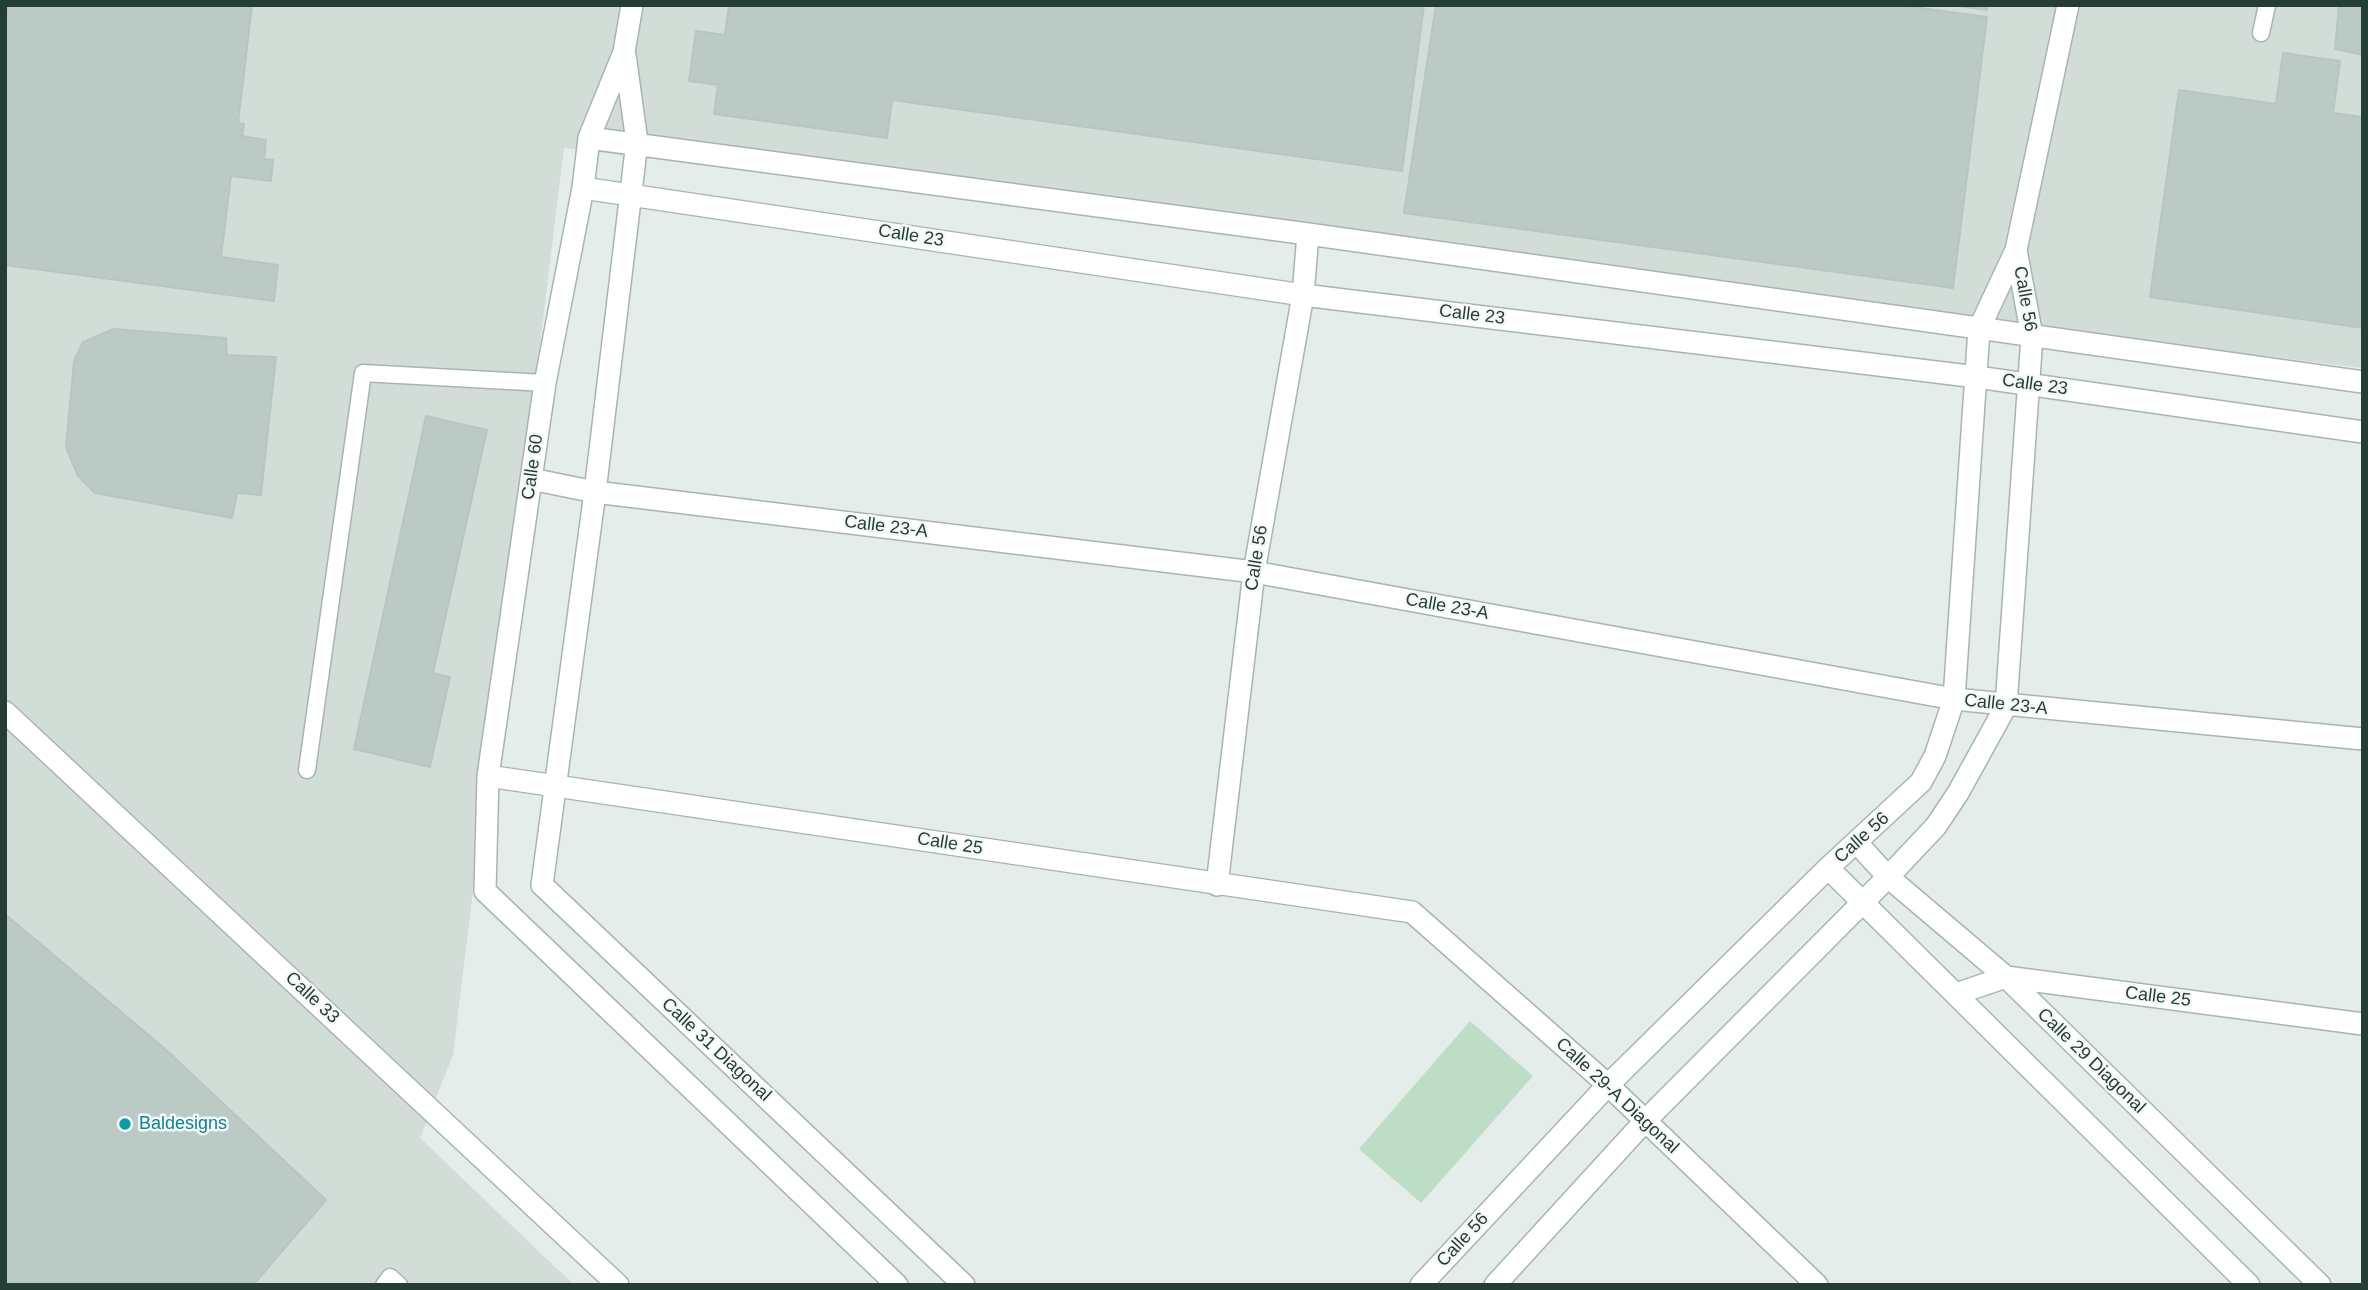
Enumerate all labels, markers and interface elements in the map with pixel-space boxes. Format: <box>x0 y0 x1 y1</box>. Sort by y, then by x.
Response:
street label: Calle 23 <box>877 220 945 252</box>
street label: Calle 56 <box>2009 265 2041 333</box>
street label: Calle 23 <box>1438 300 1506 330</box>
street label: Calle 23 <box>2001 370 2069 400</box>
street label: Calle 60 <box>518 433 548 501</box>
street label: Calle 23-A <box>843 511 929 543</box>
street label: Calle 56 <box>1241 524 1273 592</box>
street label: Calle 23-A <box>1404 589 1490 625</box>
street label: Calle 23-A <box>1963 690 2049 720</box>
street label: Calle 56 <box>1830 808 1894 868</box>
street label: Calle 25 <box>916 828 984 860</box>
street label: Calle 33 <box>280 968 344 1028</box>
street label: Calle 25 <box>2124 982 2192 1012</box>
street label: Calle 31 Diagonal <box>657 994 775 1106</box>
street label: Calle 29 Diagonal <box>2032 1004 2150 1118</box>
street label: Calle 29-A Diagonal <box>1551 1034 1683 1158</box>
place label: Baldesigns <box>139 1113 227 1135</box>
marker: Baldesigns <box>117 1116 133 1132</box>
street label: Calle 56 <box>1433 1208 1493 1272</box>

